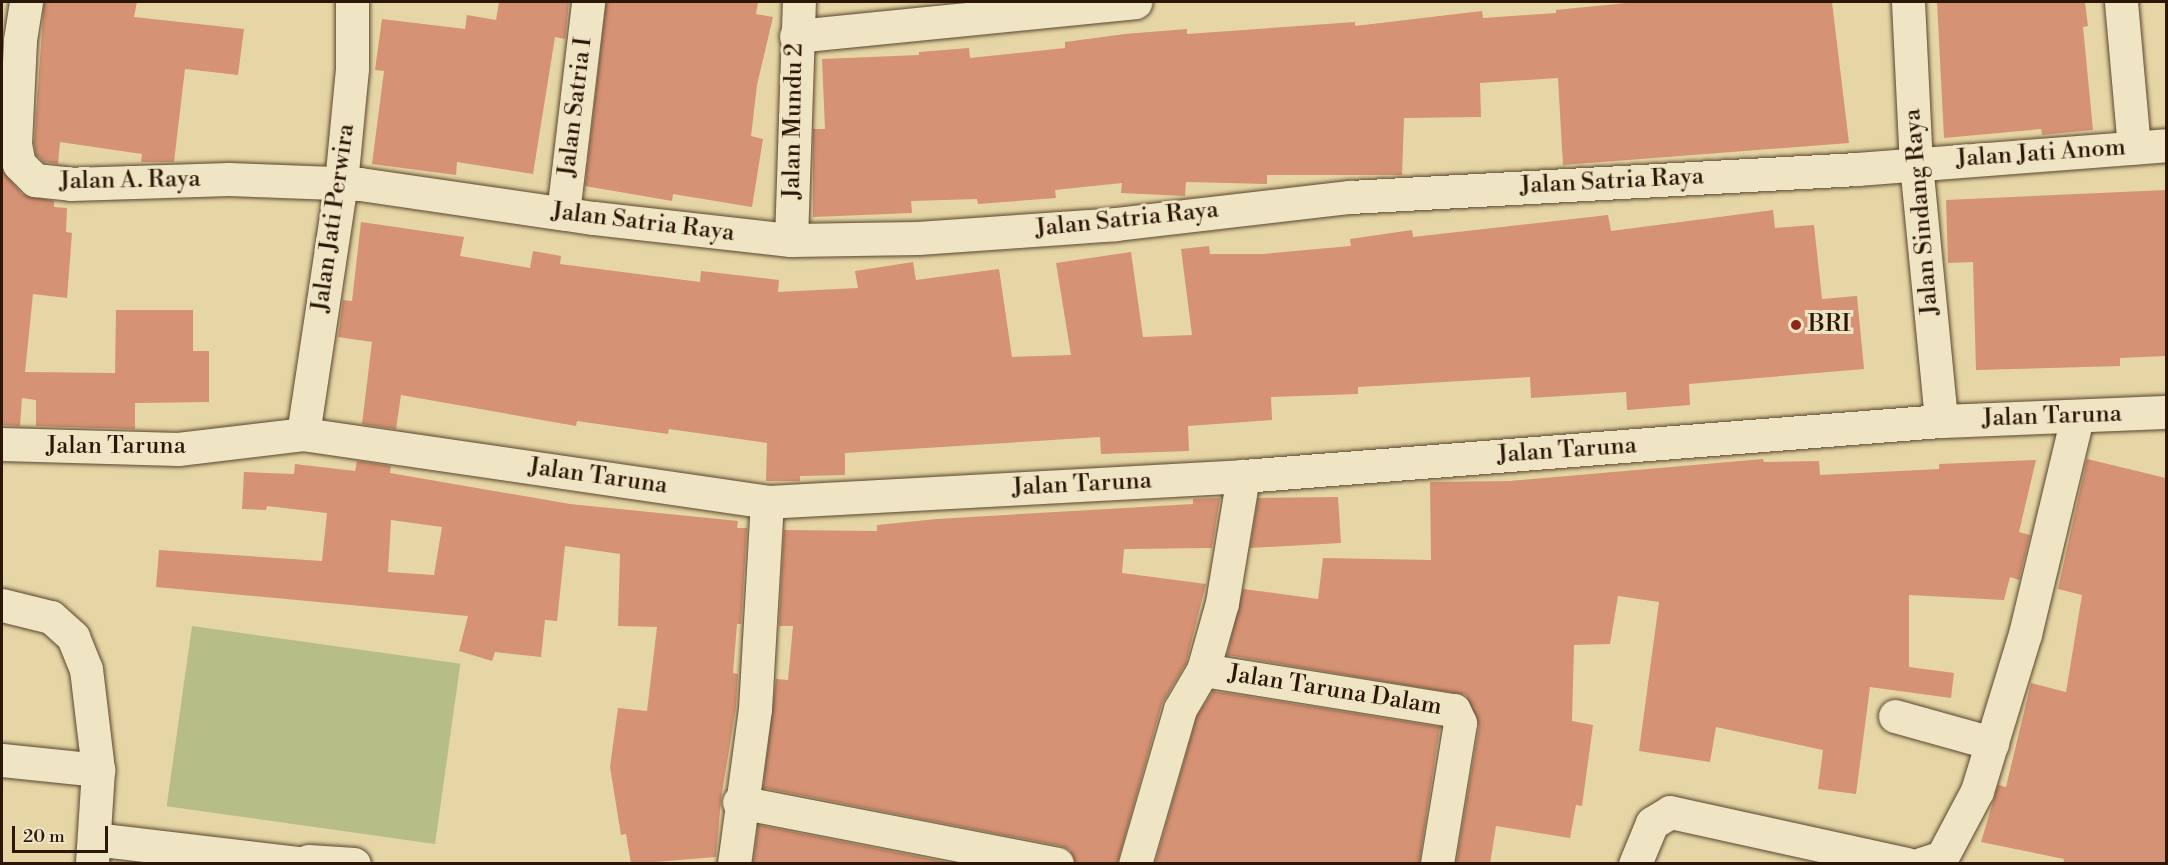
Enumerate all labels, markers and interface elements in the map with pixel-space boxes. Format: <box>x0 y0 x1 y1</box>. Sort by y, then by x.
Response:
street label: Jalan Satria I <box>553 36 599 178</box>
street label: Jalan Mundu 2 <box>778 43 810 199</box>
street label: Jalan Sindang Raya <box>1899 108 1945 316</box>
street label: Jalan Jati Perwira <box>307 122 361 314</box>
street label: Jalan Jati Anom <box>1955 134 2127 174</box>
street label: Jalan Satria Raya <box>1519 163 1705 201</box>
street label: Jalan A. Raya <box>59 165 201 197</box>
street label: Jalan Satria Raya <box>1034 196 1220 244</box>
street label: Jalan Satria Raya <box>550 198 736 248</box>
place label: BRI <box>1808 311 1851 339</box>
marker: BRI <box>1789 318 1803 332</box>
street label: Jalan Taruna <box>1982 400 2122 434</box>
street label: Jalan Taruna <box>1496 432 1638 470</box>
street label: Jalan Taruna <box>46 433 186 461</box>
street label: Jalan Taruna <box>527 453 669 501</box>
street label: Jalan Taruna <box>1012 467 1152 503</box>
street label: Jalan Taruna Dalam <box>1226 660 1444 722</box>
scale bar <box>15 814 111 852</box>
text: 20 m <box>23 825 65 848</box>

